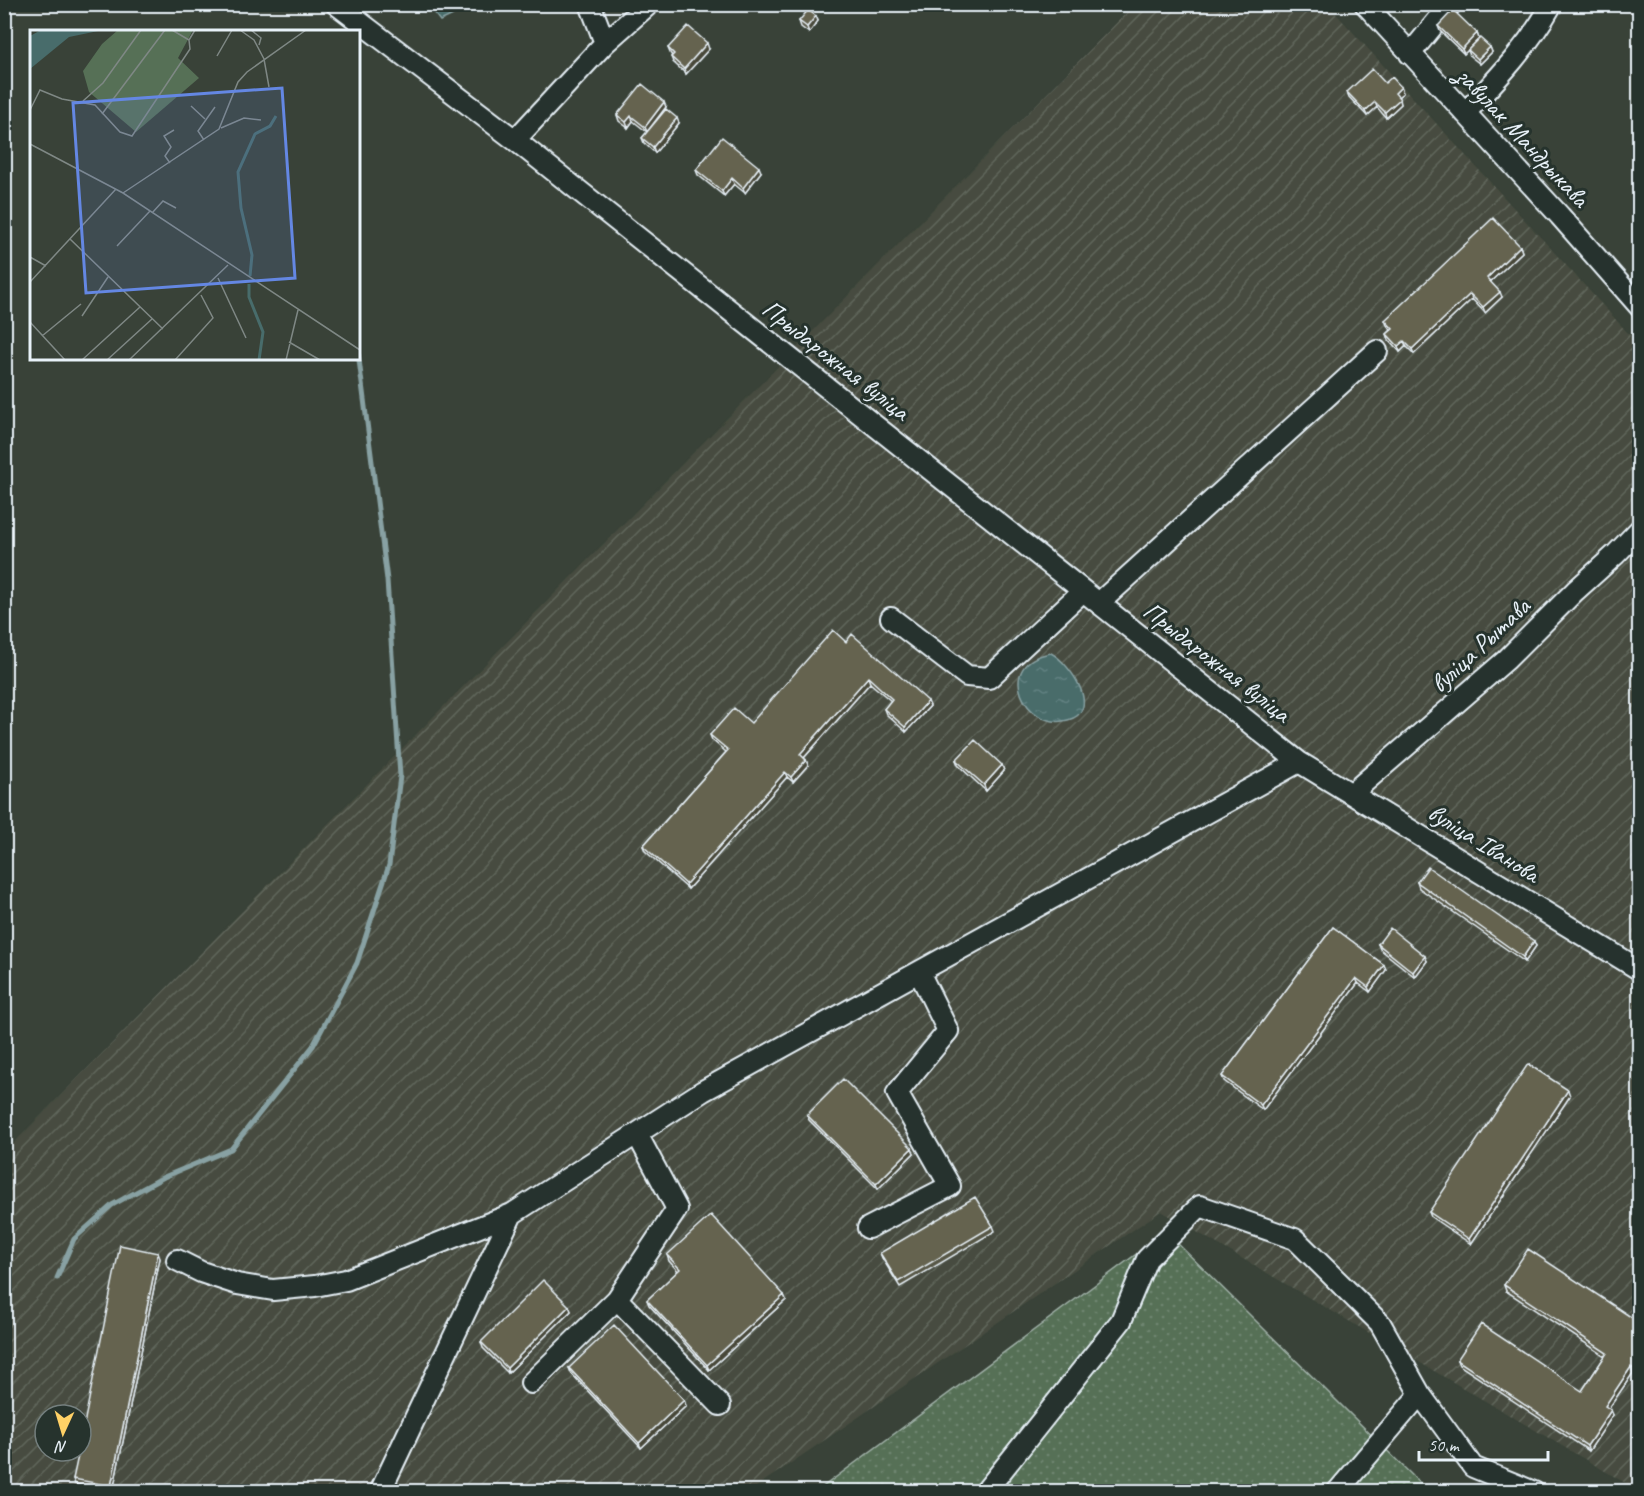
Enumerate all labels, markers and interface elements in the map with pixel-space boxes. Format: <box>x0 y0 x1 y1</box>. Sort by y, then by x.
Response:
inset map <box>30 30 360 360</box>
street label: завулак Мандрыкава <box>1447 58 1598 216</box>
street label: Прыдарожная вуліца <box>756 292 918 429</box>
street label: вуліца Рытава <box>1423 589 1538 700</box>
street label: Прыдарожная вуліца <box>1137 594 1299 731</box>
street label: вуліца Іванова <box>1422 796 1548 891</box>
north arrow <box>33 1403 93 1463</box>
scale bar <box>1419 1424 1548 1462</box>
text: 50 m <box>1428 1434 1461 1456</box>
text: N <box>53 1436 68 1457</box>

